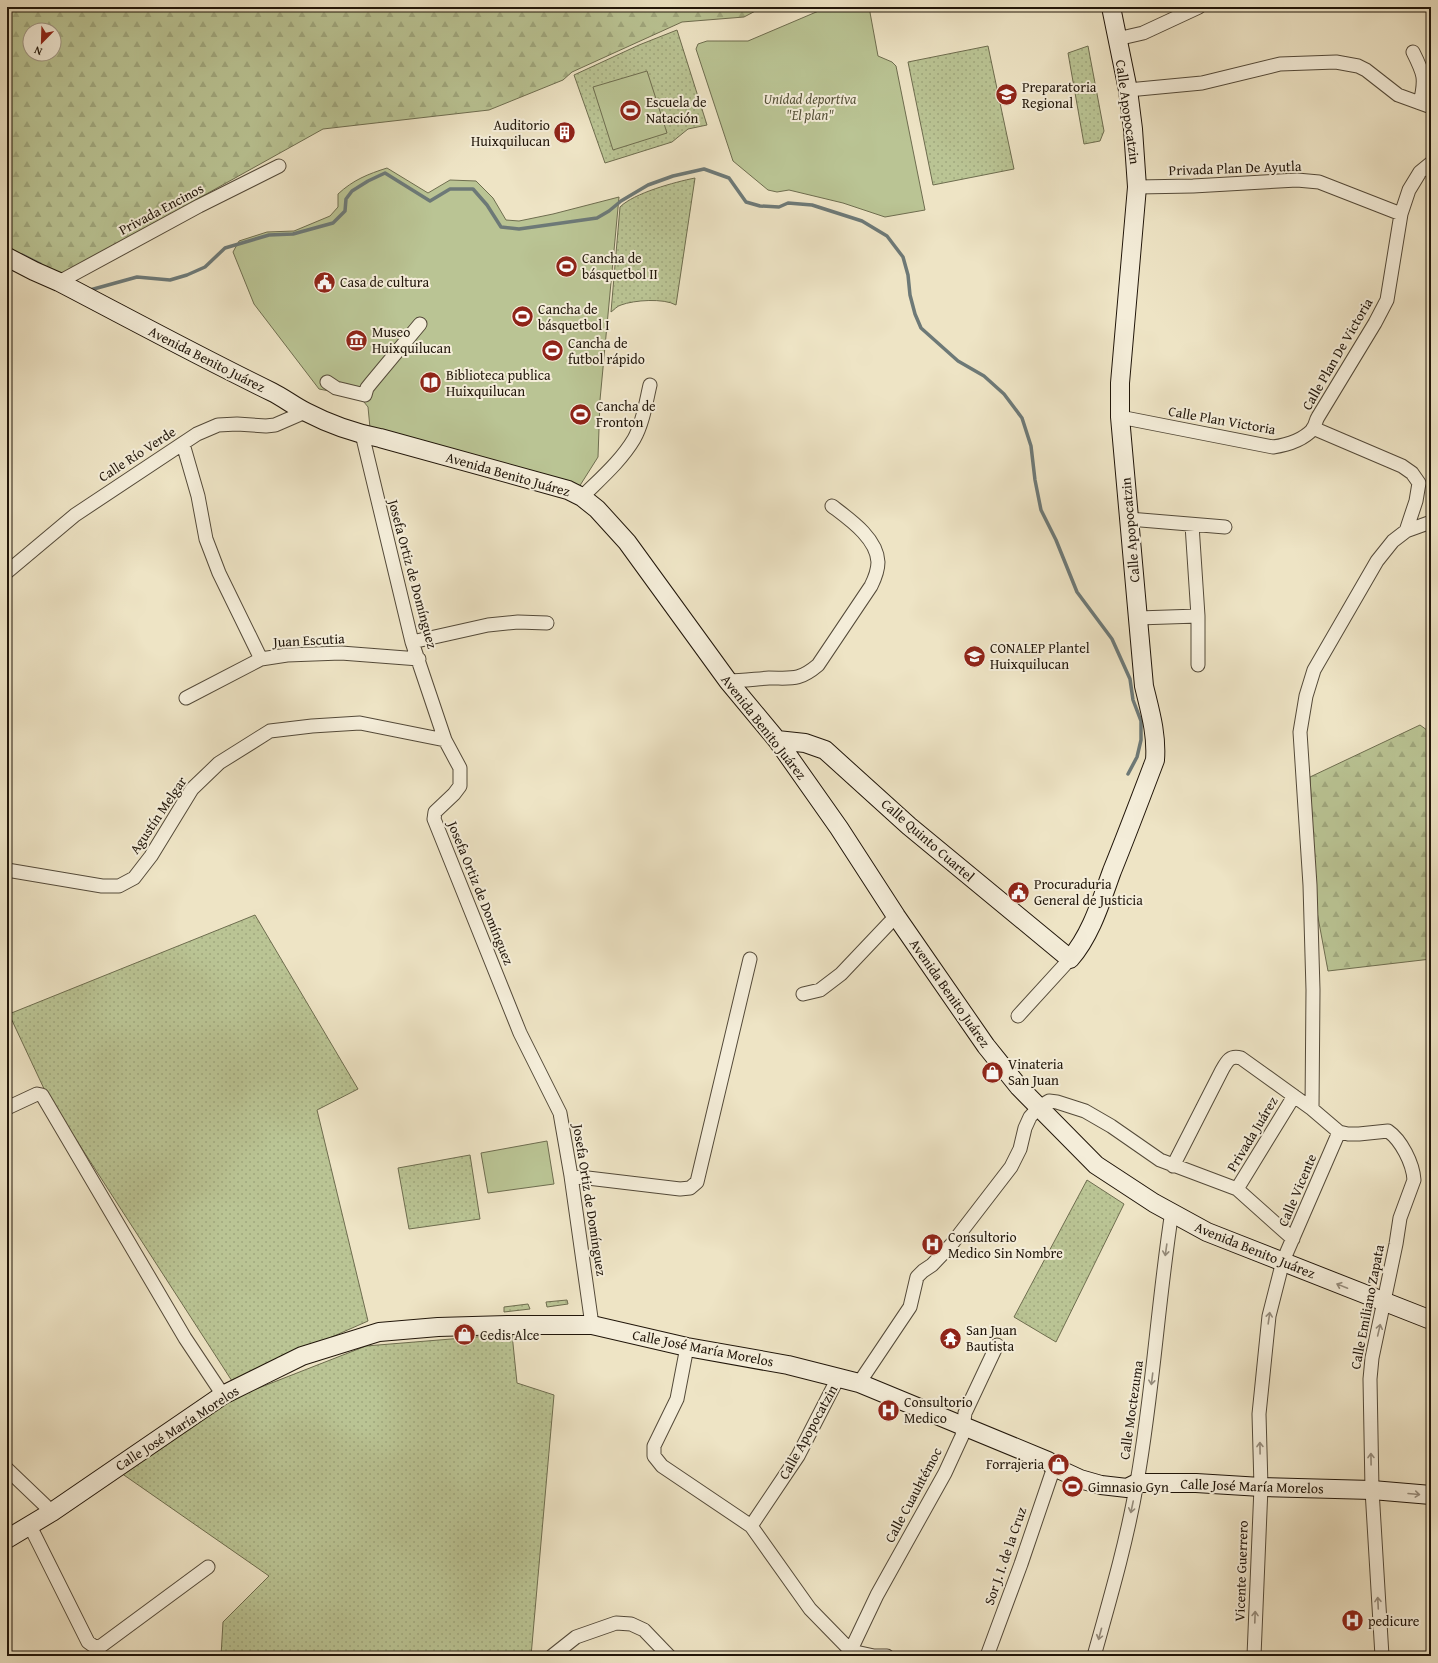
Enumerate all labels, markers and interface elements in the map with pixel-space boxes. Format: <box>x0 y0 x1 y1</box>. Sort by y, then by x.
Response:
north arrow <box>22 22 62 62</box>
text: N <box>31 42 45 60</box>
street label: Calle Apopocatzin <box>1111 58 1145 166</box>
place label: Preparatoria Regional <box>1022 77 1097 113</box>
school or university icon: Preparatoria Regional <box>993 82 1019 108</box>
park label: Unidad deportiva "El plan" <box>764 89 857 125</box>
place label: Escuela de Natación <box>646 92 707 128</box>
sports icon: Escuela de Natación <box>617 97 643 123</box>
place label: Auditorio Huixquilucan <box>471 115 550 151</box>
building icon: Auditorio Huixquilucan <box>552 120 578 146</box>
street label: Privada Plan De Ayutla <box>1168 156 1302 180</box>
street label: Privada Encinos <box>115 178 207 240</box>
place label: Cancha de básquetbol II <box>582 248 658 284</box>
sports icon: Cancha de básquetbol II <box>553 253 579 279</box>
public building icon: Casa de cultura <box>312 269 338 295</box>
place label: Casa de cultura <box>340 272 429 292</box>
street label: Calle Plan De Victoria <box>1297 294 1378 414</box>
place label: Cancha de básquetbol I <box>538 299 610 335</box>
sports icon: Cancha de básquetbol I <box>510 304 536 330</box>
street label: Avenida Benito Juárez <box>145 321 269 397</box>
place label: Museo Huixquilucan <box>372 322 451 358</box>
museum icon: Museo Huixquilucan <box>344 327 370 353</box>
place label: Cancha de futbol rápido <box>568 333 645 369</box>
sports icon: Cancha de futbol rápido <box>539 338 565 364</box>
place label: Biblioteca publica Huixquilucan <box>446 365 551 401</box>
library icon: Biblioteca publica Huixquilucan <box>418 370 444 396</box>
place label: Cancha de Fronton <box>596 396 656 432</box>
sports icon: Cancha de Fronton <box>567 401 593 427</box>
street label: Calle Plan Victoria <box>1167 401 1278 439</box>
street label: Calle Río Verde <box>94 421 180 486</box>
street label: Avenida Benito Juárez <box>444 447 572 501</box>
street label: Calle Apopocatzin <box>1115 477 1145 583</box>
street label: Josefa Ortiz de Domínguez <box>383 495 443 651</box>
street label: Juan Escutia <box>271 628 346 652</box>
place label: CONALEP Plantel Huixquilucan <box>990 638 1090 674</box>
school or university icon: CONALEP Plantel Huixquilucan <box>962 643 988 669</box>
street label: Avenida Benito Juárez <box>717 670 811 784</box>
street label: Agustín Melgar <box>125 772 192 858</box>
street label: Calle Quinto Cuartel <box>877 794 979 886</box>
street label: Josefa Ortiz de Domínguez <box>442 816 519 968</box>
place label: Procuraduria General de Justicia <box>1034 874 1143 910</box>
public building icon: Procuraduria General de Justicia <box>1005 879 1031 905</box>
street label: Avenida Benito Juárez <box>905 935 995 1051</box>
place label: Vinateria San Juan <box>1008 1054 1064 1090</box>
shop icon: Vinateria San Juan <box>979 1059 1005 1085</box>
street label: Privada Juárez <box>1222 1093 1282 1175</box>
street label: Josefa Ortiz de Domínguez <box>568 1121 612 1277</box>
street label: Calle Vicente <box>1273 1150 1321 1229</box>
street label: Avenida Benito Juárez <box>1192 1217 1318 1283</box>
place label: Consultorio Medico Sin Nombre <box>948 1227 1063 1263</box>
hospital icon: Consultorio Medico Sin Nombre <box>920 1232 946 1258</box>
one-way arrow <box>1162 1243 1170 1256</box>
street label: Calle Emiliano Zapata <box>1345 1243 1389 1371</box>
one-way arrow <box>1337 1281 1349 1289</box>
one-way arrow <box>1265 1312 1273 1325</box>
place label: San Juan Bautista <box>966 1320 1017 1356</box>
shop icon: Cedis Alce <box>451 1322 477 1348</box>
one-way arrow <box>1375 1324 1383 1337</box>
place label: Cedis Alce <box>480 1325 540 1345</box>
street label: Calle José María Morelos <box>631 1325 775 1371</box>
temple icon: San Juan Bautista <box>937 1325 963 1351</box>
street label: Calle Moctezuma <box>1114 1359 1148 1461</box>
one-way arrow <box>1148 1372 1156 1385</box>
street label: Calle José María Morelos <box>111 1381 243 1475</box>
street label: Calle Apopocatzin <box>774 1381 842 1483</box>
place label: Consultorio Medico <box>904 1392 973 1428</box>
hospital icon: Consultorio Medico <box>876 1397 902 1423</box>
one-way arrow <box>1256 1442 1264 1455</box>
street label: Calle Cuauhtémoc <box>879 1444 947 1546</box>
shop icon: Forrajeria <box>1046 1451 1072 1477</box>
one-way arrow <box>1367 1453 1375 1466</box>
place label: Forrajeria <box>986 1454 1044 1474</box>
sports icon: Gimnasio Gyn <box>1059 1474 1085 1500</box>
street label: Calle José María Morelos <box>1180 1474 1324 1498</box>
place label: Gimnasio Gyn <box>1088 1477 1169 1497</box>
one-way arrow <box>1407 1490 1420 1497</box>
one-way arrow <box>1128 1501 1136 1514</box>
street label: Sor J. I. de la Cruz <box>979 1504 1031 1608</box>
street label: Vicente Guerrero <box>1229 1520 1253 1622</box>
one-way arrow <box>1375 1597 1382 1610</box>
hospital icon: pedicure <box>1340 1608 1366 1634</box>
one-way arrow <box>1252 1611 1259 1624</box>
place label: pedicure <box>1368 1611 1420 1631</box>
one-way arrow <box>1096 1627 1104 1640</box>

